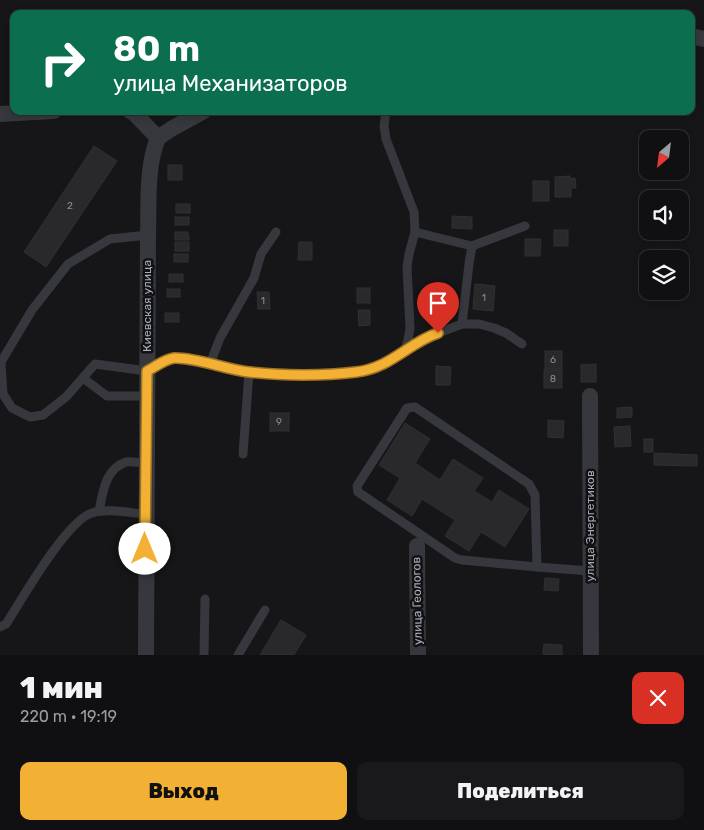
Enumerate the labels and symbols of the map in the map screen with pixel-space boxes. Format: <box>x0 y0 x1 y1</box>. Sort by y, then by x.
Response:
north arrow <box>639 130 689 180</box>
house number: 2 <box>67 200 73 212</box>
street label: Киевская улица <box>140 260 154 352</box>
pin <box>417 282 459 333</box>
house number: 1 <box>482 292 486 304</box>
house number: 1 <box>261 295 265 307</box>
house number: 6 <box>550 354 556 366</box>
house number: 8 <box>550 373 556 385</box>
house number: 9 <box>276 416 282 428</box>
street label: улица Энергетиков <box>583 470 597 582</box>
position arrow <box>118 522 170 574</box>
street label: улица Геологов <box>409 557 425 645</box>

